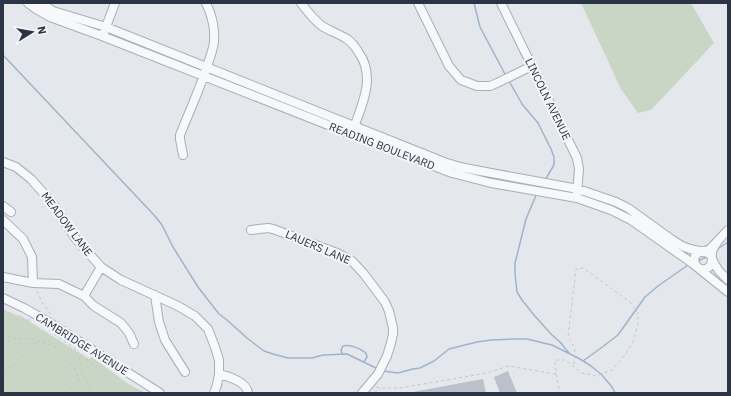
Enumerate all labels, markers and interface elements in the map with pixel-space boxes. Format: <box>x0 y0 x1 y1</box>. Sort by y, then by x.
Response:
north arrow <box>12 12 52 52</box>
text: N <box>34 25 49 35</box>
street label: LINCOLN AVENUE <box>522 56 574 142</box>
street label: READING BOULEVARD <box>327 119 437 173</box>
street label: MEADOW LANE <box>38 189 96 259</box>
street label: LAUERS LANE <box>283 227 353 267</box>
street label: CAMBRIDGE AVENUE <box>33 310 131 378</box>

